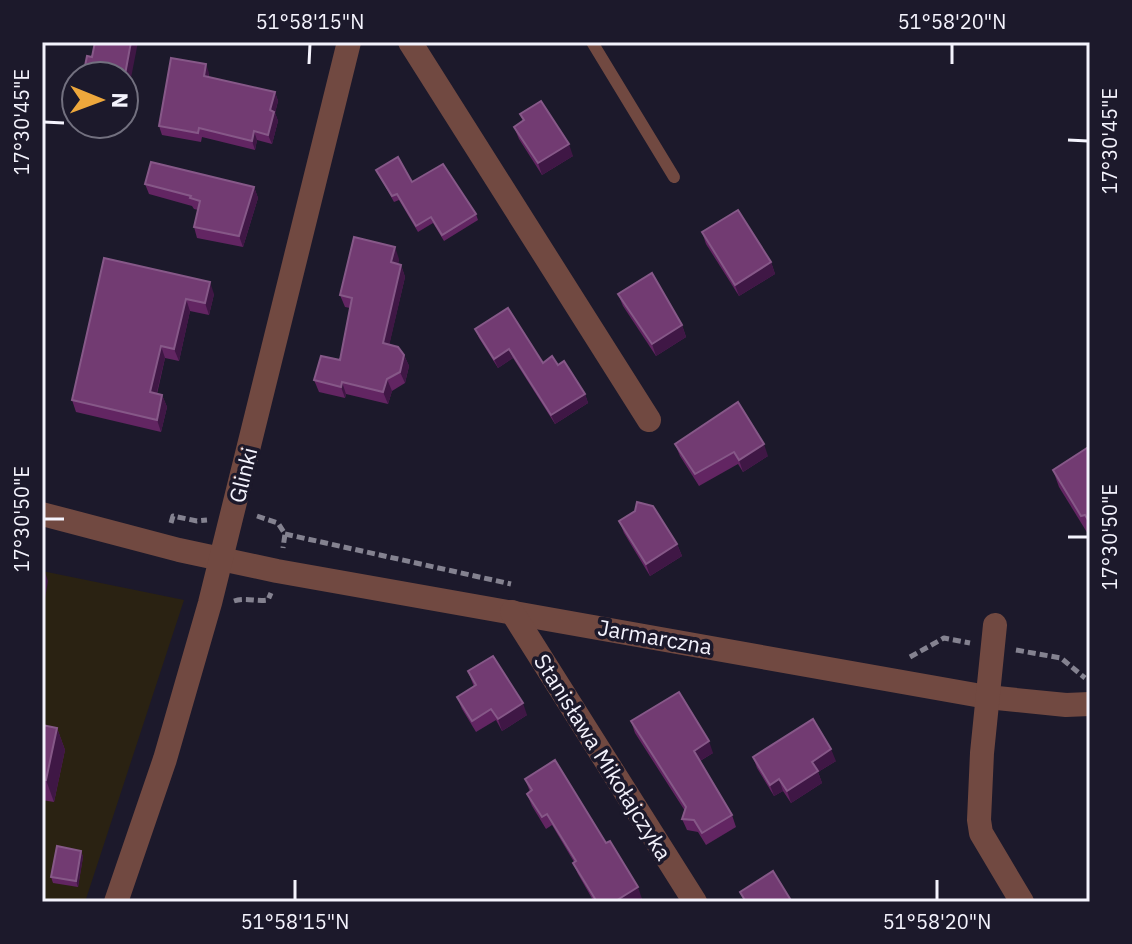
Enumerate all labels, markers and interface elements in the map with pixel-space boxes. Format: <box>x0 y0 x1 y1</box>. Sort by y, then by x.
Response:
text: 51°58'15"N <box>256 8 364 35</box>
text: 51°58'20"N <box>898 8 1006 35</box>
north arrow <box>60 60 140 140</box>
text: 17°30'45"E <box>8 69 35 175</box>
text: 17°30'45"E <box>1096 88 1123 194</box>
text: N <box>106 92 135 109</box>
street label: Glinki <box>222 444 263 506</box>
text: 17°30'50"E <box>8 466 35 572</box>
text: 17°30'50"E <box>1096 484 1123 590</box>
street label: Jarmarczna <box>596 612 715 661</box>
street label: Stanisława Mikołajczyka <box>528 648 679 866</box>
text: 51°58'15"N <box>241 908 349 935</box>
text: 51°58'20"N <box>883 908 991 935</box>

